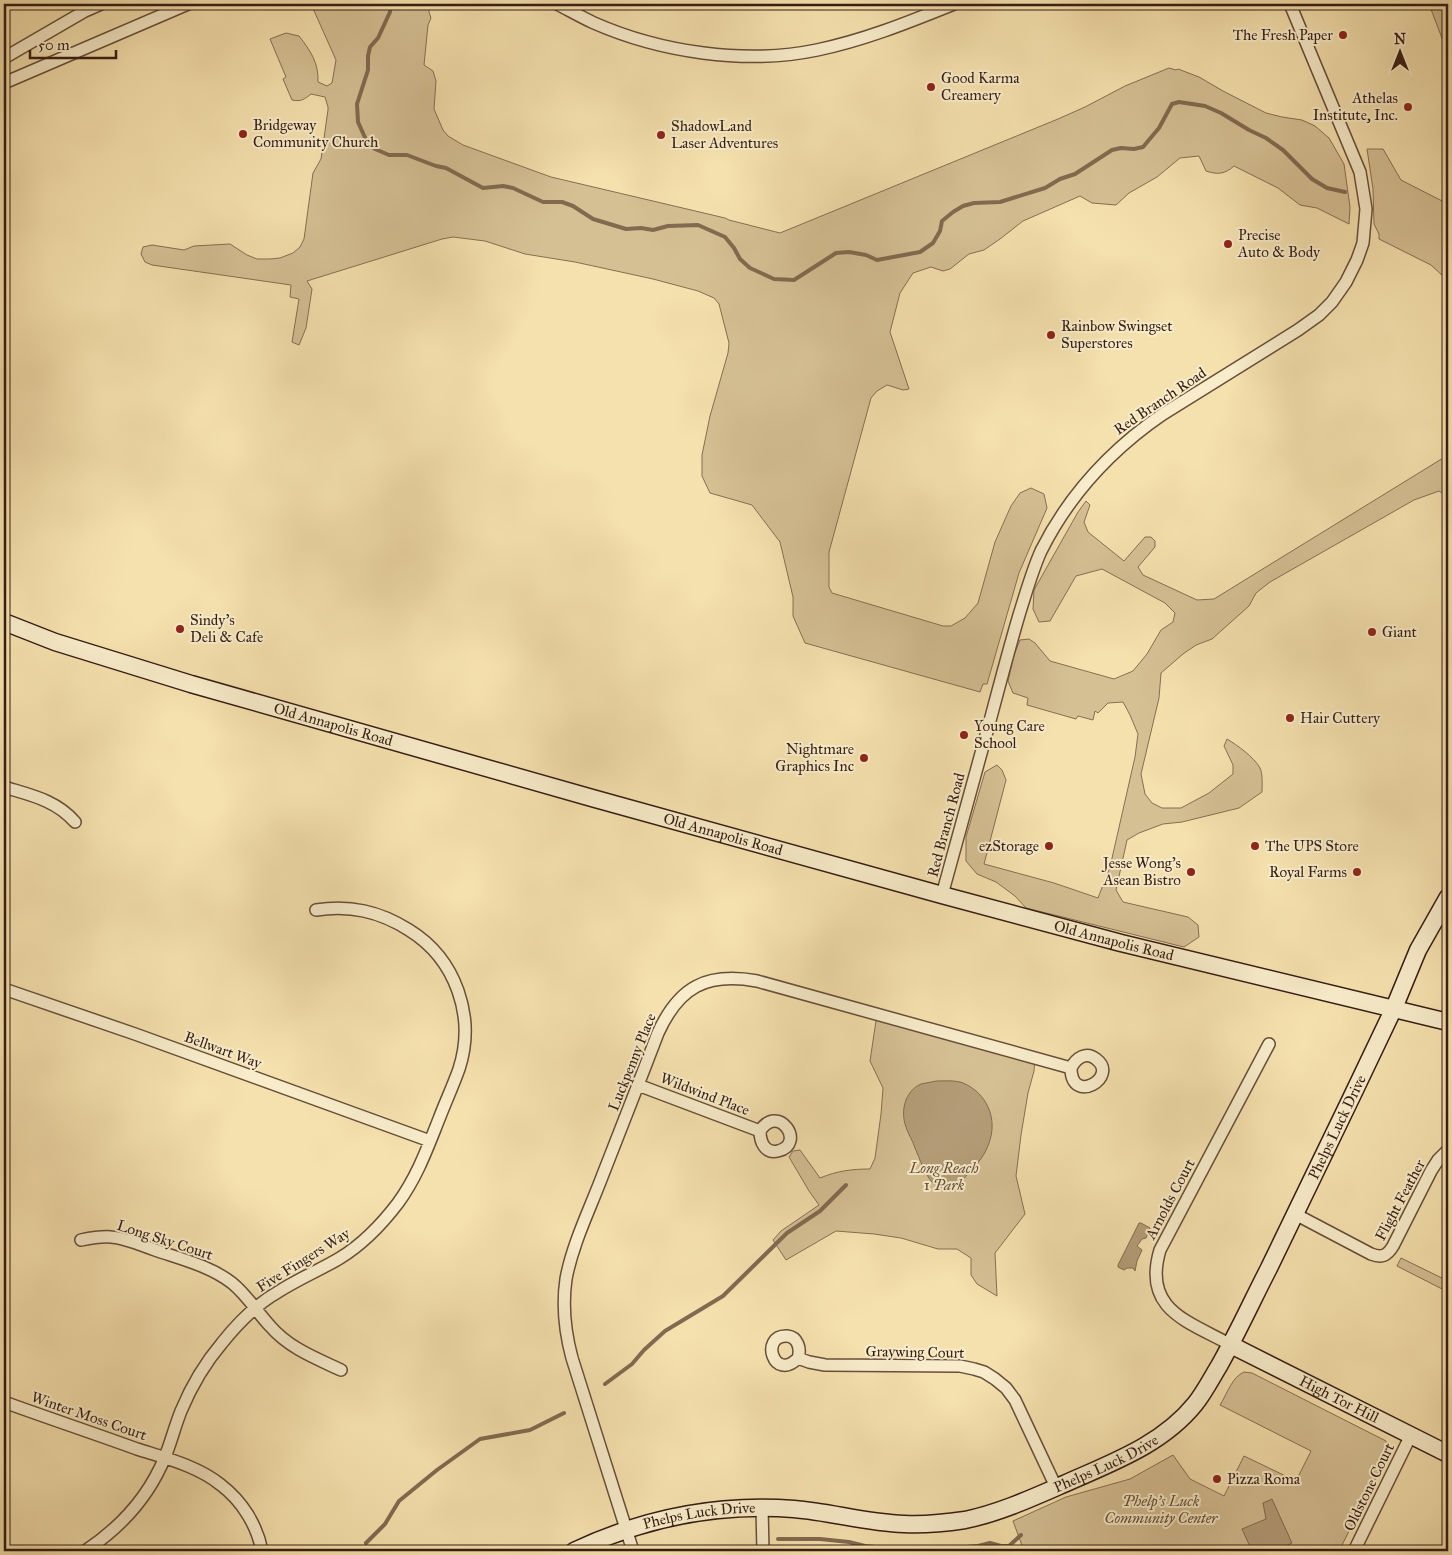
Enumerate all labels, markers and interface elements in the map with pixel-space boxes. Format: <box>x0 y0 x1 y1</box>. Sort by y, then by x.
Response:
place label: The Fresh Paper <box>1233 26 1333 44</box>
scale bar <box>30 28 116 60</box>
north arrow <box>1374 28 1424 78</box>
marker: The Fresh Paper <box>1337 29 1349 41</box>
text: N <box>1394 31 1406 48</box>
text: 50 m <box>38 36 70 54</box>
place label: Good Karma Creamery <box>941 69 1020 104</box>
marker: Good Karma Creamery <box>925 81 937 93</box>
place label: Athelas Institute, Inc. <box>1313 89 1398 124</box>
marker: Athelas Institute, Inc. <box>1402 101 1414 113</box>
place label: Bridgeway Community Church <box>253 116 379 151</box>
place label: ShadowLand Laser Adventures <box>671 117 778 152</box>
marker: Bridgeway Community Church <box>237 128 249 140</box>
marker: ShadowLand Laser Adventures <box>655 129 667 141</box>
place label: Precise Auto & Body <box>1237 226 1321 261</box>
marker: Precise Auto & Body <box>1222 238 1234 250</box>
place label: Rainbow Swingset Superstores <box>1061 317 1173 352</box>
marker: Rainbow Swingset Superstores <box>1045 329 1057 341</box>
street label: Red Branch Road <box>1111 363 1210 438</box>
place label: Sindy's Deli & Cafe <box>190 611 263 646</box>
marker: Sindy's Deli & Cafe <box>174 623 186 635</box>
place label: Giant <box>1382 623 1417 641</box>
marker: Giant <box>1366 626 1378 638</box>
street label: Old Annapolis Road <box>272 699 395 750</box>
place label: Hair Cuttery <box>1300 709 1381 727</box>
marker: Hair Cuttery <box>1284 712 1296 724</box>
place label: Young Care School <box>974 717 1045 752</box>
marker: Young Care School <box>958 729 970 741</box>
place label: Nightmare Graphics Inc <box>775 740 854 775</box>
marker: Nightmare Graphics Inc <box>858 752 870 764</box>
street label: Red Branch Road <box>923 770 969 879</box>
street label: Old Annapolis Road <box>661 809 785 860</box>
place label: ezStorage <box>979 837 1039 855</box>
place label: The UPS Store <box>1265 837 1359 855</box>
marker: ezStorage <box>1043 840 1055 852</box>
marker: The UPS Store <box>1249 840 1261 852</box>
place label: Jesse Wong's Asean Bistro <box>1101 854 1181 889</box>
place label: Royal Farms <box>1269 863 1347 881</box>
marker: Jesse Wong's Asean Bistro <box>1185 866 1197 878</box>
marker: Royal Farms <box>1351 866 1363 878</box>
street label: Old Annapolis Road <box>1052 916 1176 965</box>
street label: Luckpenny Place <box>604 1010 660 1114</box>
street label: Bellwart Way <box>182 1028 265 1073</box>
street label: Wildwind Place <box>658 1069 752 1119</box>
street label: Phelps Luck Drive <box>1304 1072 1370 1182</box>
street label: Arnolds Court <box>1141 1155 1199 1243</box>
street label: Flight Feather <box>1371 1156 1429 1244</box>
park label: Long Reach 1 Park <box>909 1159 979 1194</box>
street label: Long Sky Court <box>115 1216 216 1264</box>
street label: Five Fingers Way <box>253 1224 354 1296</box>
street label: Graywing Court <box>865 1342 965 1362</box>
street label: High Tor Hill <box>1296 1372 1383 1427</box>
street label: Winter Moss Court <box>29 1388 150 1444</box>
street label: Phelps Luck Drive <box>1051 1431 1162 1496</box>
street label: Oldstone Court <box>1340 1439 1398 1534</box>
place label: Pizza Roma <box>1227 1470 1301 1488</box>
marker: Pizza Roma <box>1211 1473 1223 1485</box>
park label: Phelp's Luck Community Center <box>1104 1492 1218 1527</box>
street label: Phelps Luck Drive <box>641 1499 755 1533</box>

